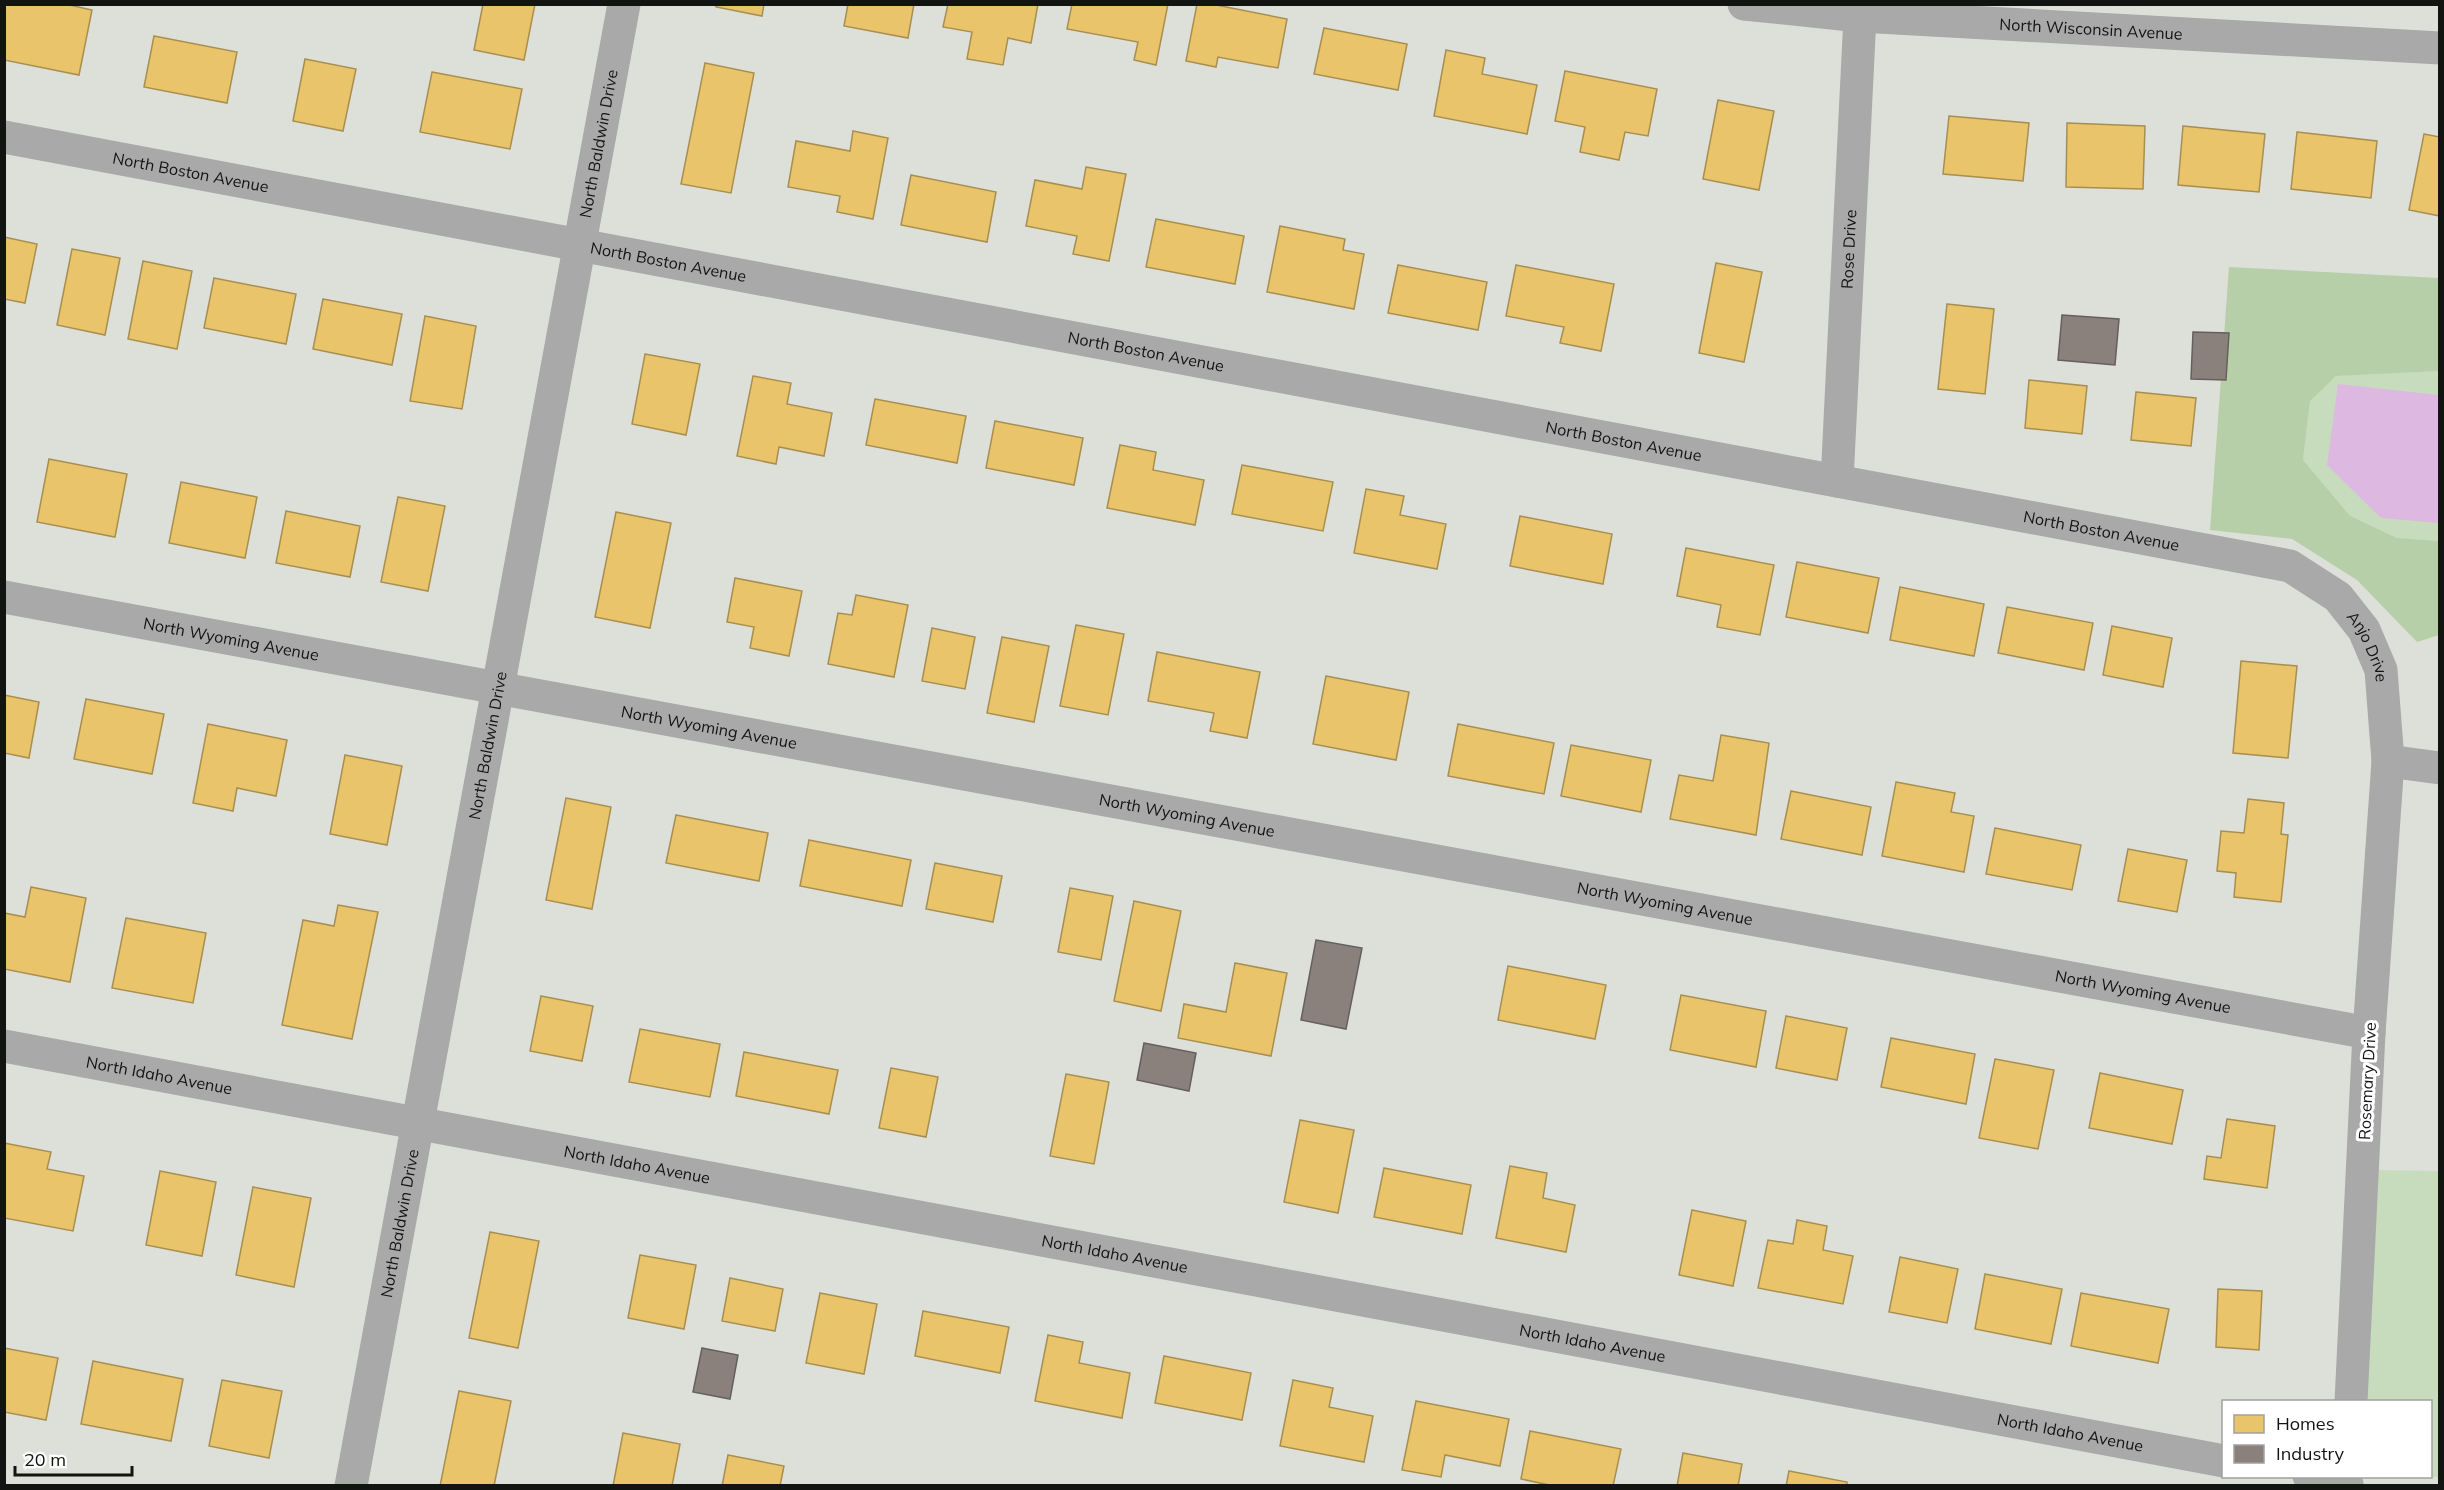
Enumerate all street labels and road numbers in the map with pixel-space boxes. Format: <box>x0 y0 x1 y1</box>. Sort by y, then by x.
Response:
street label: North Wisconsin Avenue <box>1999 14 2183 44</box>
street label: North Baldwin Drive <box>575 68 622 219</box>
street label: North Boston Avenue <box>111 148 270 196</box>
street label: Rose Drive <box>1837 209 1860 290</box>
street label: North Boston Avenue <box>589 237 748 286</box>
street label: North Boston Avenue <box>1066 327 1226 376</box>
street label: North Boston Avenue <box>1544 417 1703 465</box>
street label: North Boston Avenue <box>2022 506 2181 555</box>
street label: Anjo Drive <box>2343 607 2392 683</box>
street label: North Wyoming Avenue <box>142 613 321 665</box>
street label: North Baldwin Drive <box>464 670 511 821</box>
street label: North Wyoming Avenue <box>620 701 799 753</box>
street label: North Wyoming Avenue <box>1098 789 1277 841</box>
street label: North Wyoming Avenue <box>1576 877 1755 929</box>
street label: North Wyoming Avenue <box>2053 965 2232 1017</box>
street label: Rosemary Drive <box>2354 1022 2380 1140</box>
street label: North Idaho Avenue <box>85 1052 234 1098</box>
street label: North Idaho Avenue <box>562 1141 712 1188</box>
street label: North Baldwin Drive <box>376 1148 423 1299</box>
street label: North Idaho Avenue <box>1040 1230 1190 1277</box>
street label: North Idaho Avenue <box>1518 1319 1667 1366</box>
street label: North Idaho Avenue <box>1995 1409 2145 1456</box>

